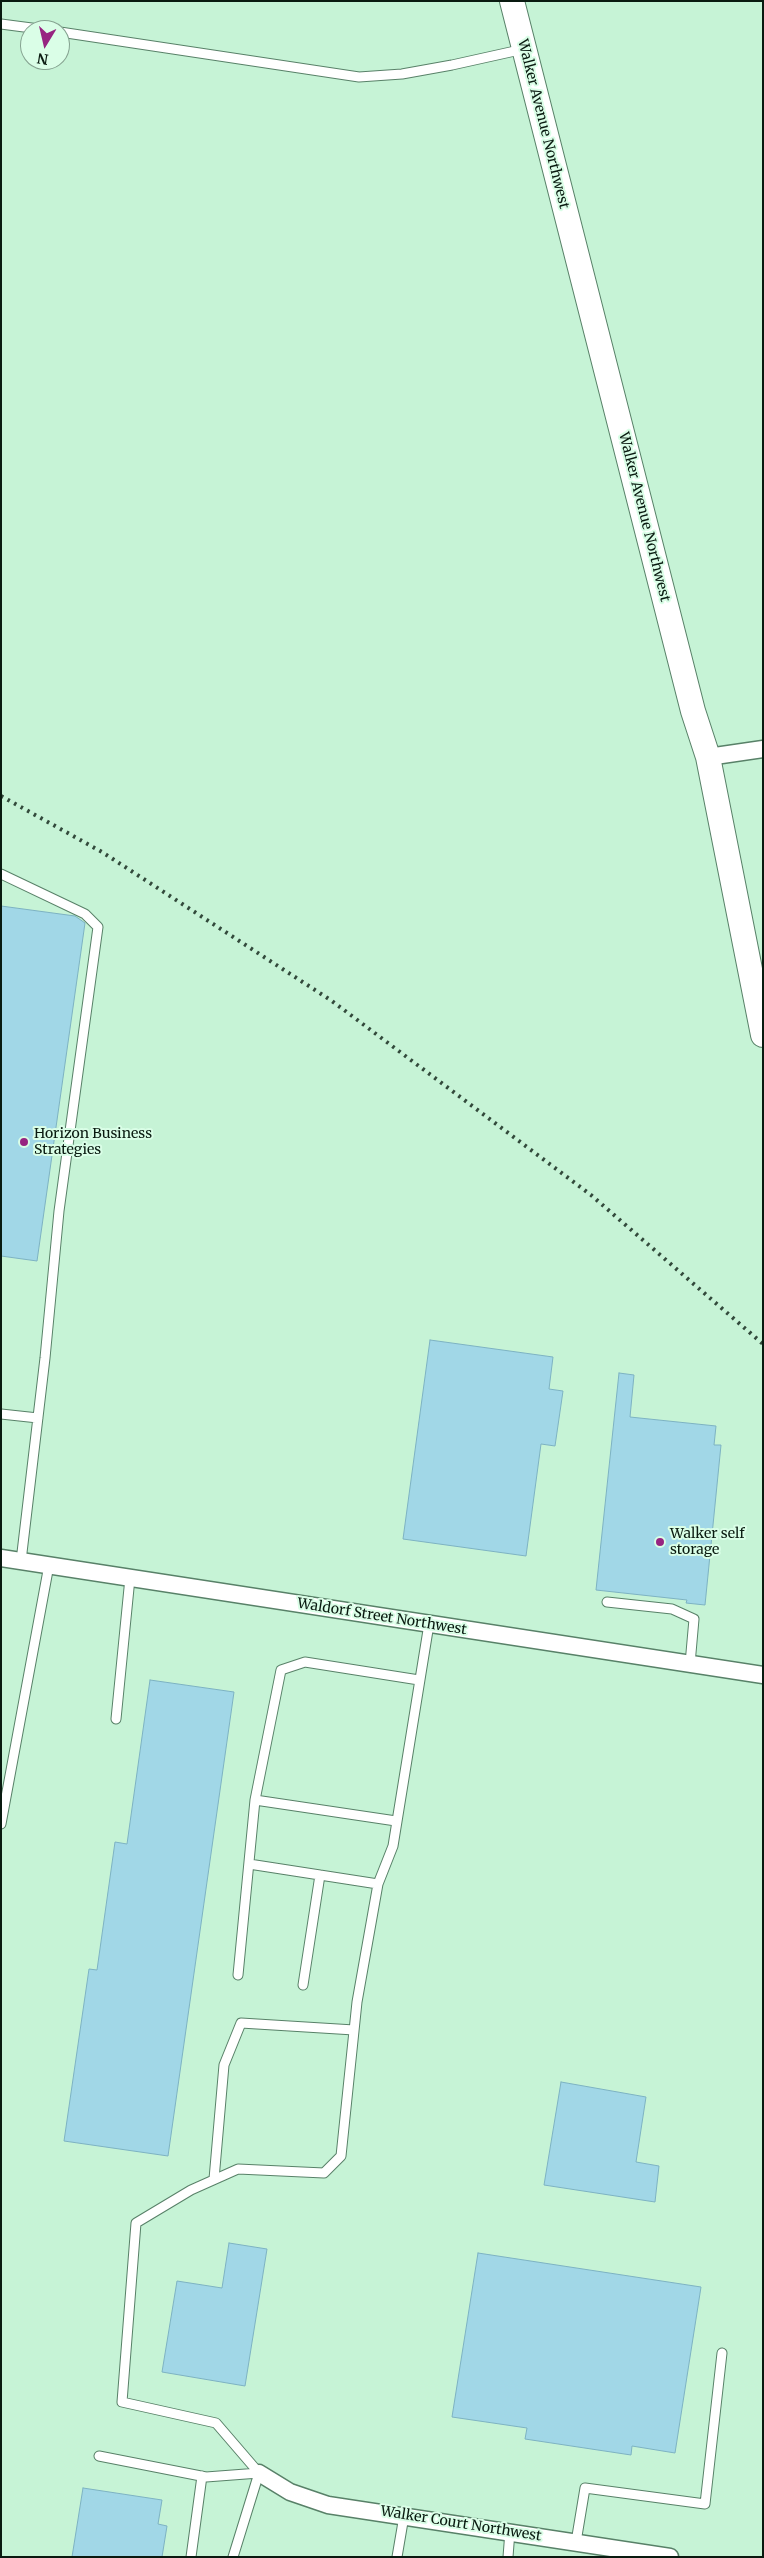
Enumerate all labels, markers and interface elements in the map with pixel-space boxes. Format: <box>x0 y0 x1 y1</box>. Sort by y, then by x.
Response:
north arrow <box>20 20 70 70</box>
street label: Walker Avenue Northwest <box>514 37 572 211</box>
text: N <box>36 49 50 69</box>
street label: Walker Avenue Northwest <box>615 430 673 604</box>
place label: Horizon Business Strategies <box>34 1126 152 1158</box>
marker: Horizon Business Strategies <box>18 1136 30 1148</box>
place label: Walker self storage <box>670 1526 745 1558</box>
marker: Walker self storage <box>654 1536 666 1548</box>
street label: Waldorf Street Northwest <box>296 1595 468 1639</box>
street label: Walker Court Northwest <box>379 2503 543 2545</box>

